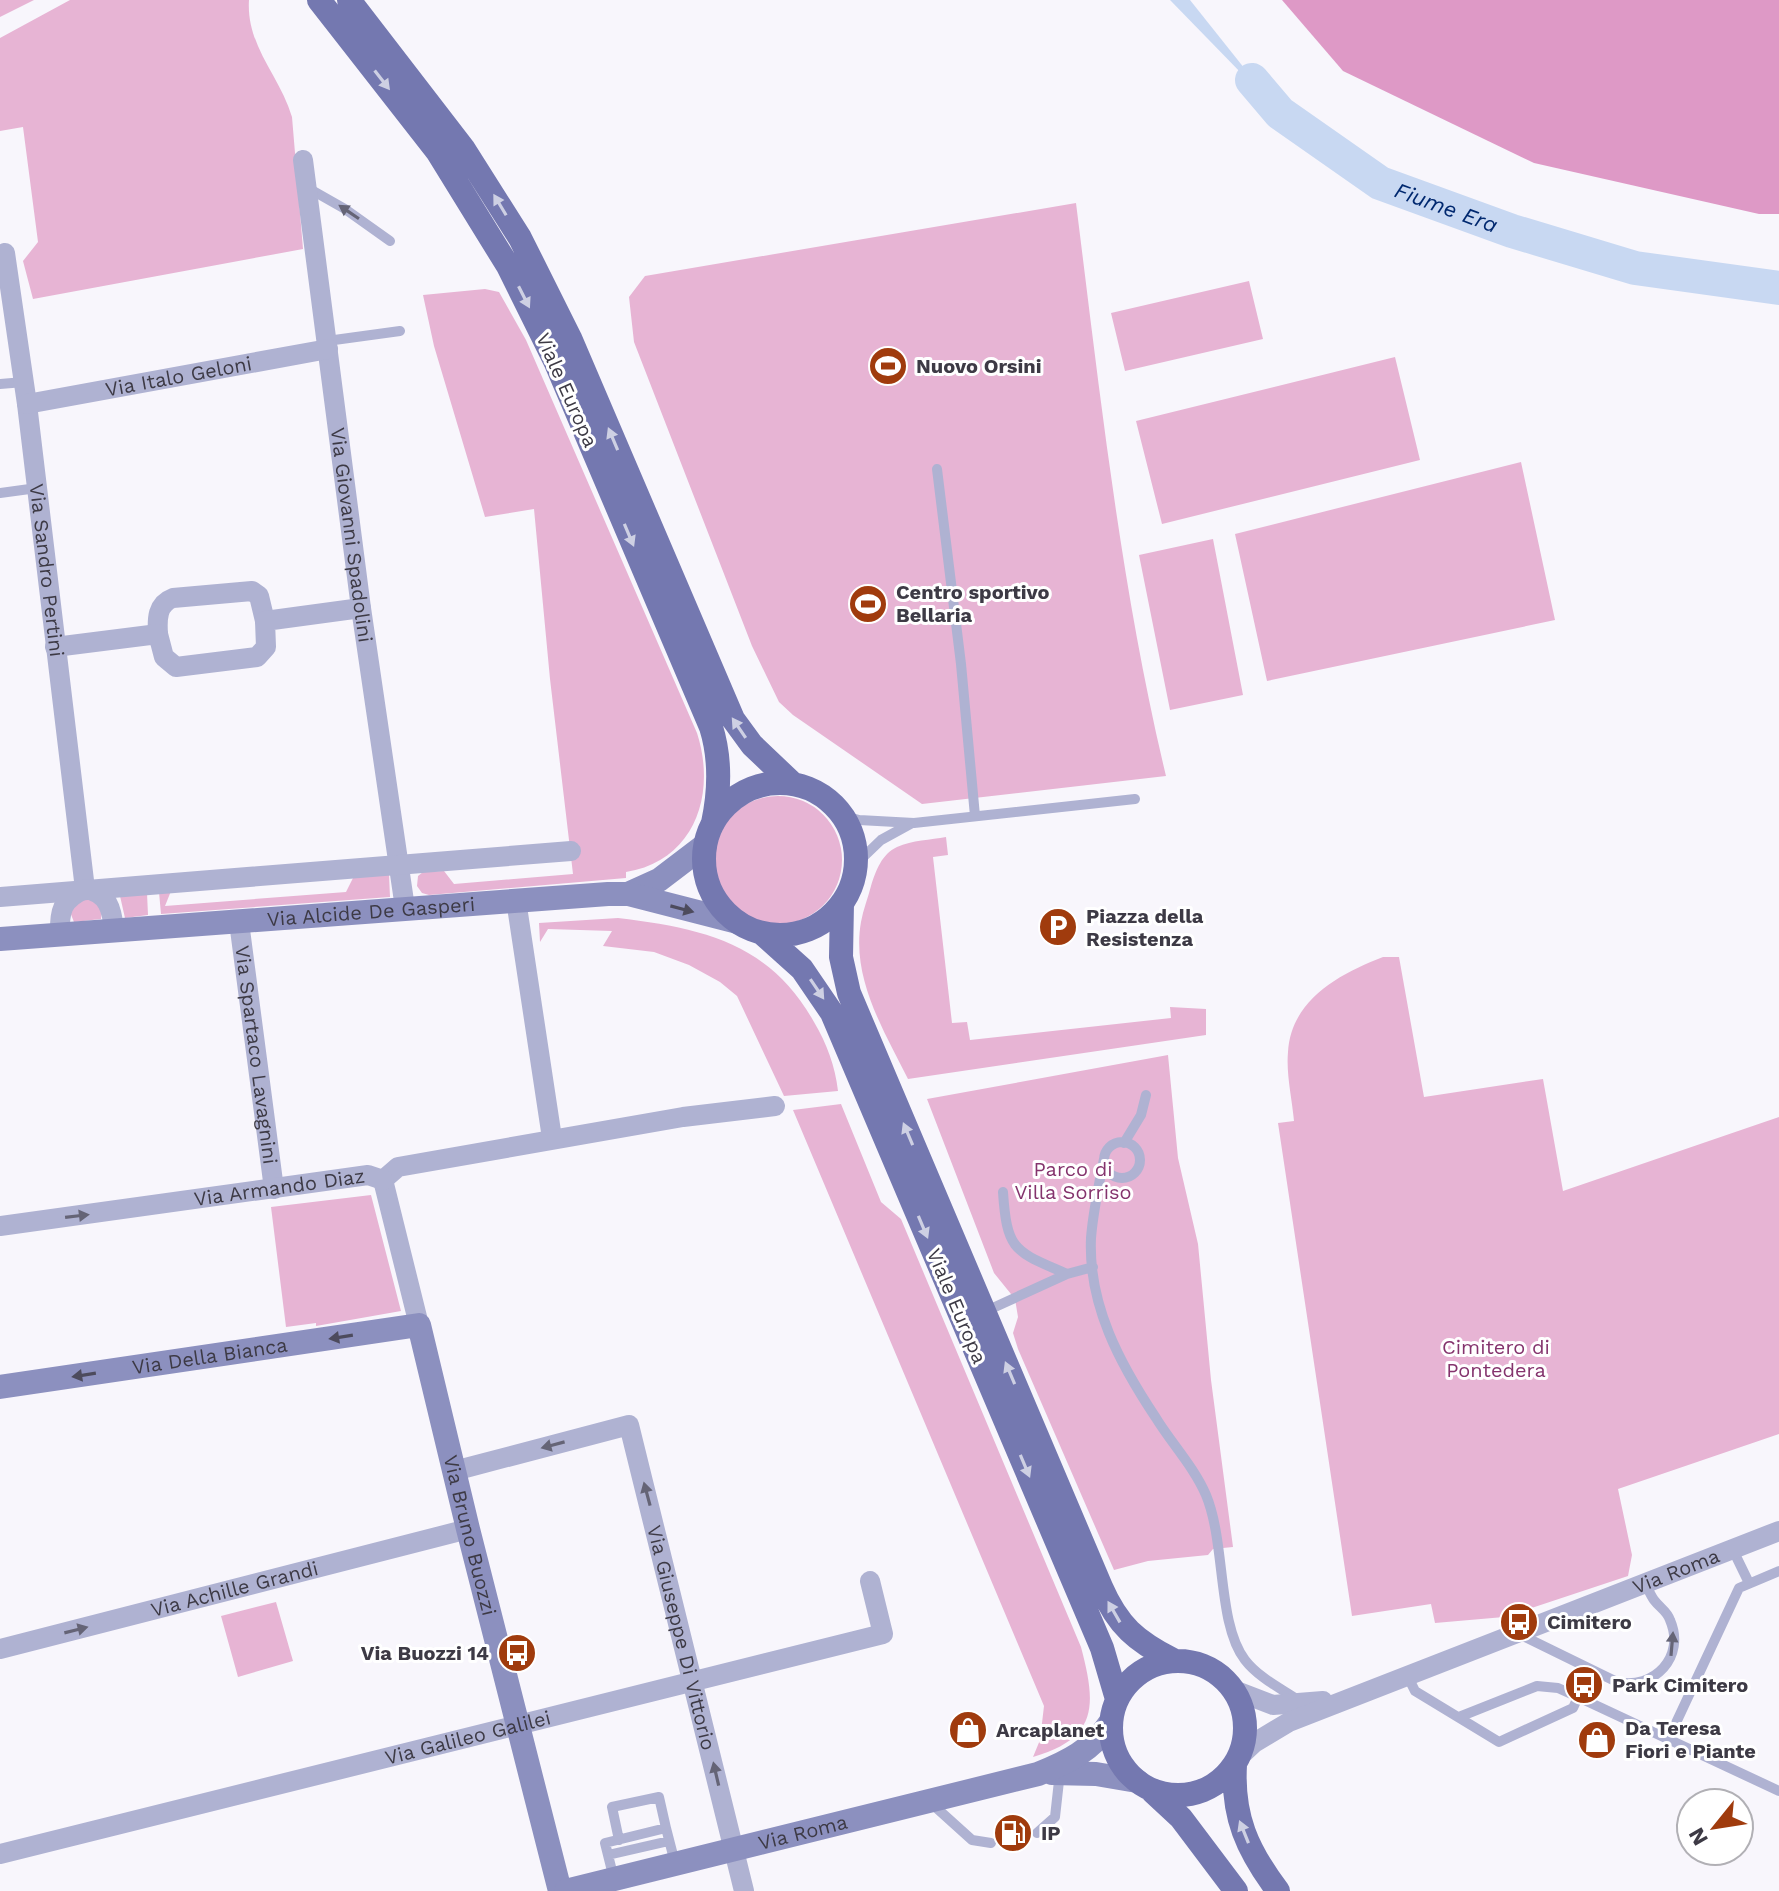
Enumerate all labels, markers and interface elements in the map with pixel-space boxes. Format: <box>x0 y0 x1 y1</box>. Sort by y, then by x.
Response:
one-way arrow <box>374 70 390 90</box>
water label: Fiume Era <box>1392 177 1501 237</box>
one-way arrow <box>493 194 507 216</box>
one-way arrow <box>338 206 360 220</box>
one-way arrow <box>518 286 531 309</box>
street label: Viale Europa <box>531 329 603 451</box>
sports icon: Nuovo Orsini <box>867 345 909 387</box>
street label: Via Italo Geloni <box>103 351 254 401</box>
place label: Nuovo Orsini <box>916 354 1042 378</box>
street label: Via Giovanni Spadolini <box>326 426 378 644</box>
one-way arrow <box>606 427 619 451</box>
street label: Via Sandro Pertini <box>25 482 69 658</box>
one-way arrow <box>623 523 636 547</box>
place label: Centro sportivo Bellaria <box>896 580 1050 627</box>
sports icon: Centro sportivo Bellaria <box>847 583 889 625</box>
one-way arrow <box>733 717 747 739</box>
street label: Via Alcide De Gasperi <box>266 892 476 931</box>
one-way arrow <box>671 903 695 916</box>
place label: Piazza della Resistenza <box>1086 904 1204 951</box>
parking icon: Piazza della Resistenza <box>1037 906 1079 948</box>
street label: Via Spartaco Lavagnini <box>230 944 283 1166</box>
one-way arrow <box>810 979 825 1000</box>
one-way arrow <box>902 1122 915 1146</box>
park label: Parco di Villa Sorriso <box>1014 1157 1132 1204</box>
street label: Via Armando Diaz <box>192 1164 366 1211</box>
one-way arrow <box>65 1209 90 1222</box>
one-way arrow <box>917 1215 930 1238</box>
street label: Viale Europa <box>922 1245 992 1367</box>
one-way arrow <box>329 1331 354 1344</box>
street label: Via Della Bianca <box>131 1333 289 1379</box>
park label: Cimitero di Pontedera <box>1442 1335 1550 1382</box>
one-way arrow <box>1004 1362 1017 1385</box>
one-way arrow <box>71 1369 96 1382</box>
one-way arrow <box>541 1439 566 1451</box>
street label: Via Bruno Buozzi <box>439 1453 502 1618</box>
one-way arrow <box>1018 1454 1031 1478</box>
one-way arrow <box>640 1481 652 1506</box>
street label: Via Giuseppe Di Vittorio <box>642 1523 721 1753</box>
street label: Via Roma <box>1629 1543 1723 1599</box>
street label: Via Achille Grandi <box>148 1556 321 1622</box>
one-way arrow <box>1107 1601 1121 1623</box>
bus stop icon: Cimitero <box>1498 1601 1540 1643</box>
place label: Cimitero <box>1547 1610 1632 1634</box>
one-way arrow <box>63 1623 88 1635</box>
one-way arrow <box>1666 1631 1679 1656</box>
bus stop icon: Via Buozzi 14 <box>496 1632 538 1674</box>
place label: Via Buozzi 14 <box>361 1641 489 1665</box>
bus stop icon: Park Cimitero <box>1563 1664 1605 1706</box>
place label: Park Cimitero <box>1612 1673 1748 1697</box>
street label: Via Galileo Galilei <box>382 1705 553 1770</box>
shop icon: Arcaplanet <box>947 1709 989 1751</box>
place label: Da Teresa Fiori e Piante <box>1625 1716 1756 1763</box>
place label: Arcaplanet <box>996 1718 1105 1742</box>
shop icon: Da Teresa Fiori e Piante <box>1576 1719 1618 1761</box>
one-way arrow <box>709 1761 722 1786</box>
north arrow <box>1675 1787 1755 1867</box>
street label: Via Roma <box>756 1810 850 1855</box>
fuel station icon: IP <box>992 1812 1034 1854</box>
one-way arrow <box>1237 1820 1250 1844</box>
place label: IP <box>1041 1821 1061 1845</box>
text: N <box>1683 1823 1713 1850</box>

